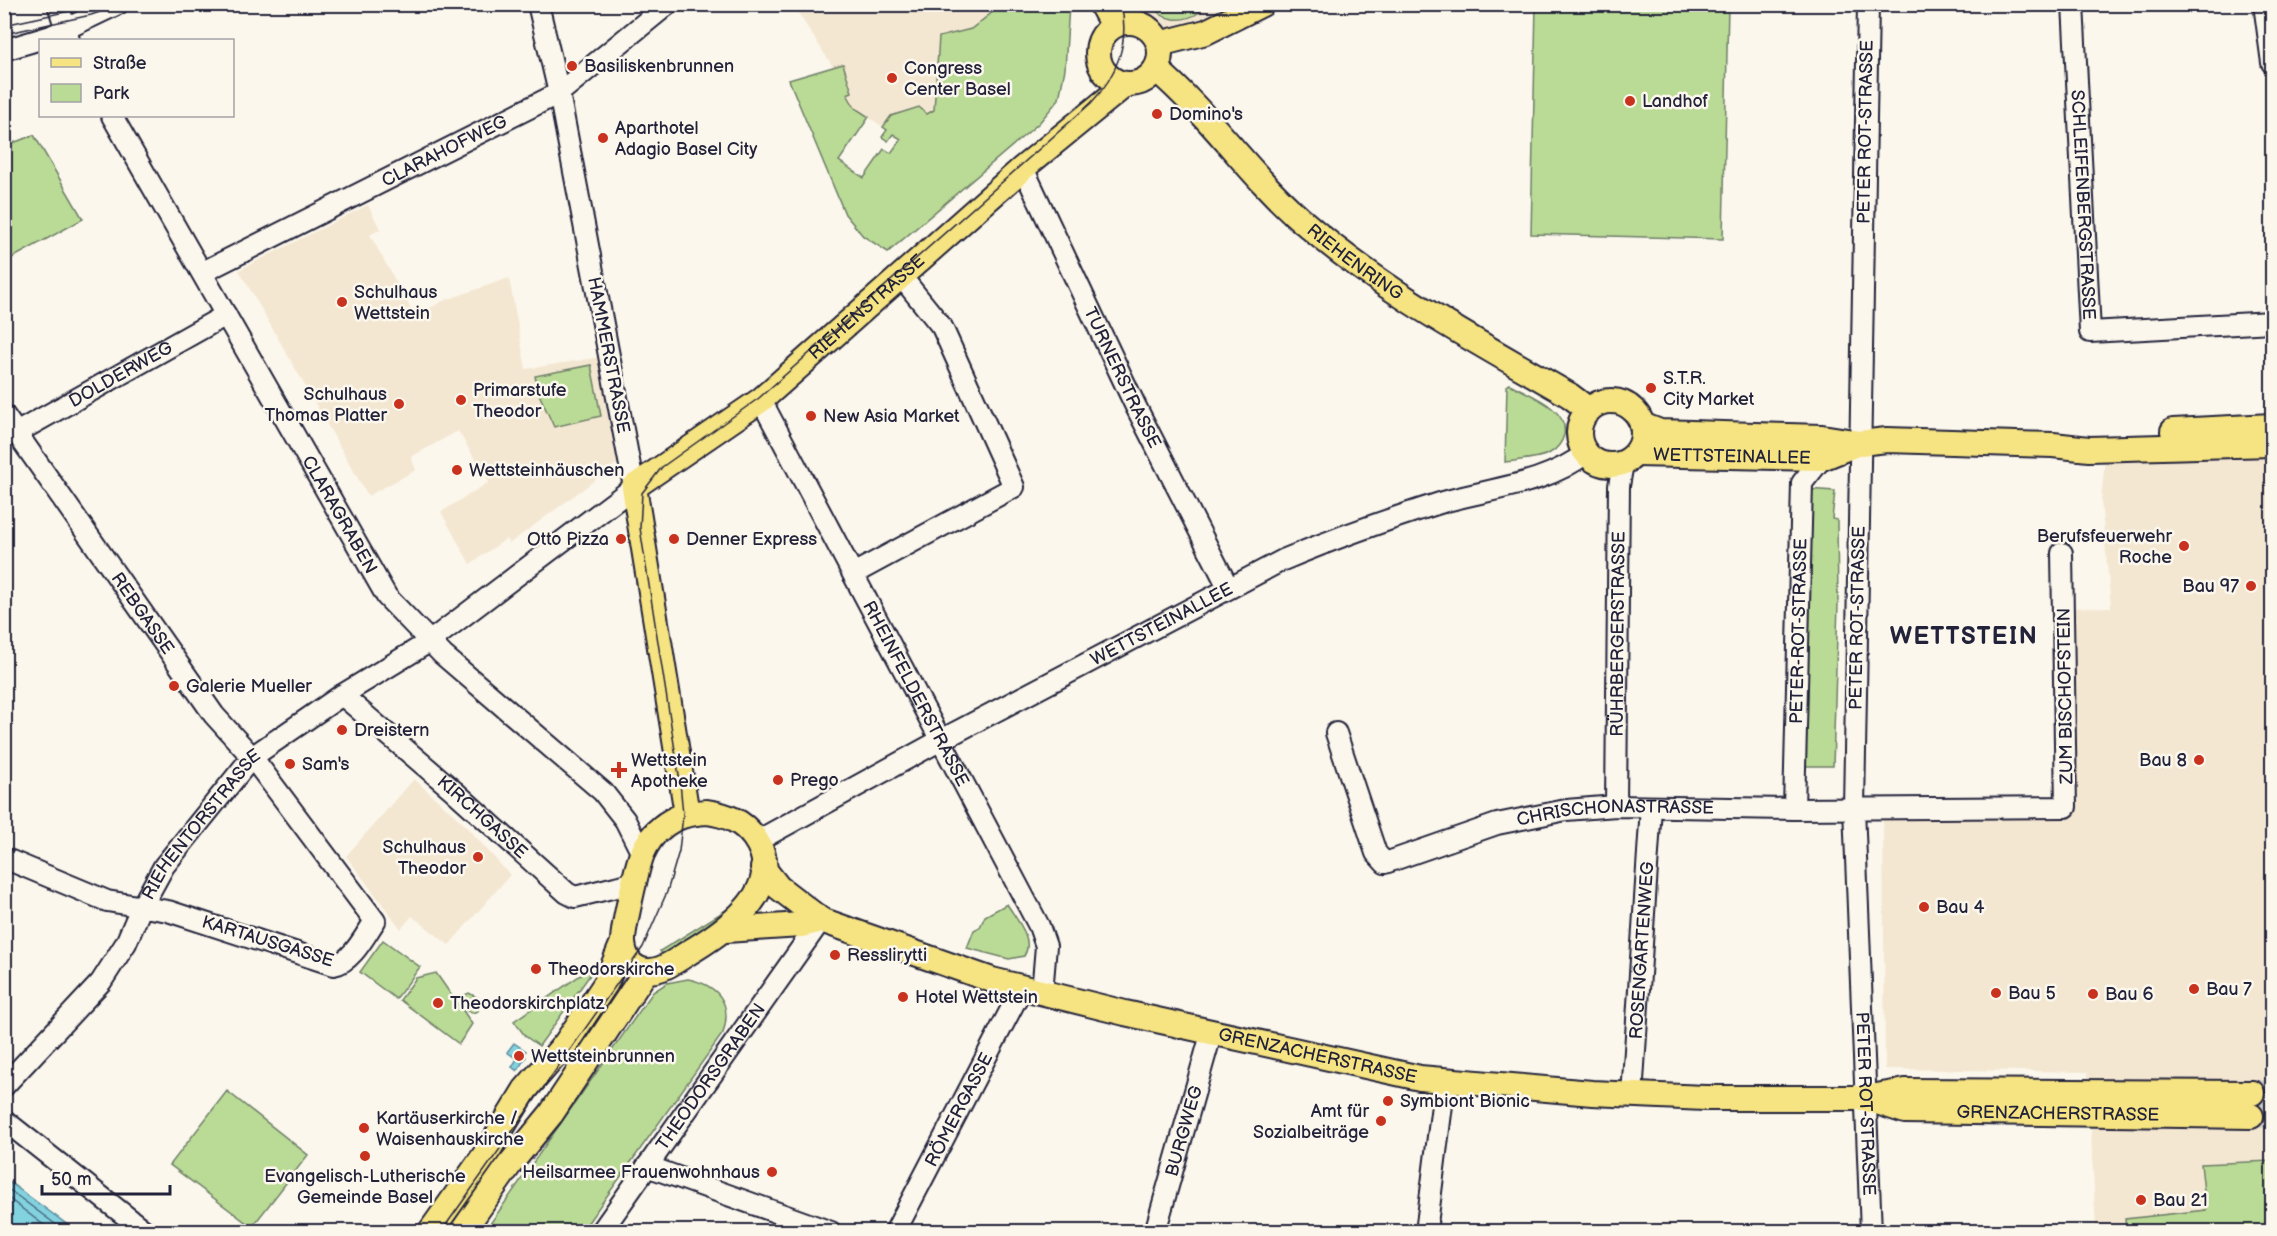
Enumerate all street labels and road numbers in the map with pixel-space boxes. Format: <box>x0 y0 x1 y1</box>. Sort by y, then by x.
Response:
street label: PETER ROT-STRASSE <box>1853 40 1878 224</box>
street label: SCHLEIFENBERGSTRASSE <box>2066 89 2099 320</box>
street label: CLARAHOFWEG <box>378 111 511 191</box>
street label: RIEHENRING <box>1303 220 1407 305</box>
street label: RIEHENSTRASSE <box>804 250 929 364</box>
street label: HAMMERSTRASSE <box>583 275 634 435</box>
street label: TURNERSTRASSE <box>1079 304 1165 452</box>
street label: DOLDERWEG <box>66 337 176 412</box>
street label: WETTSTEINALLEE <box>1653 444 1811 469</box>
street label: CLARAGRABEN <box>297 452 381 577</box>
street label: PETER ROT-STRASSE <box>1845 526 1870 710</box>
street label: RÜHRBERGERSTRASSE <box>1606 531 1630 737</box>
street label: PETER-ROT-STRASSE <box>1786 538 1812 724</box>
street label: REBGASSE <box>107 569 178 659</box>
street label: WETTSTEINALLEE <box>1087 578 1237 670</box>
street label: RHEINFELDERSTRASSE <box>858 597 973 790</box>
street label: ZUM BISCHOFSTEIN <box>2053 608 2078 785</box>
street label: RIEHENTORSTRASSE <box>138 745 264 903</box>
street label: KIRCHGASSE <box>433 771 532 863</box>
street label: CHRISCHONASTRASSE <box>1515 796 1714 831</box>
street label: ROSENGARTENWEG <box>1626 861 1658 1040</box>
street label: KARTAUSGASSE <box>199 911 336 972</box>
street label: THEODORSGRABEN <box>652 1000 770 1154</box>
street label: PETER ROT-STRASSE <box>1851 1011 1880 1196</box>
street label: GRENZACHERSTRASSE <box>1216 1024 1419 1088</box>
street label: RÖMERGASSE <box>921 1049 997 1170</box>
street label: BURGWEG <box>1161 1083 1207 1179</box>
street label: GRENZACHERSTRASSE <box>1956 1102 2160 1126</box>

